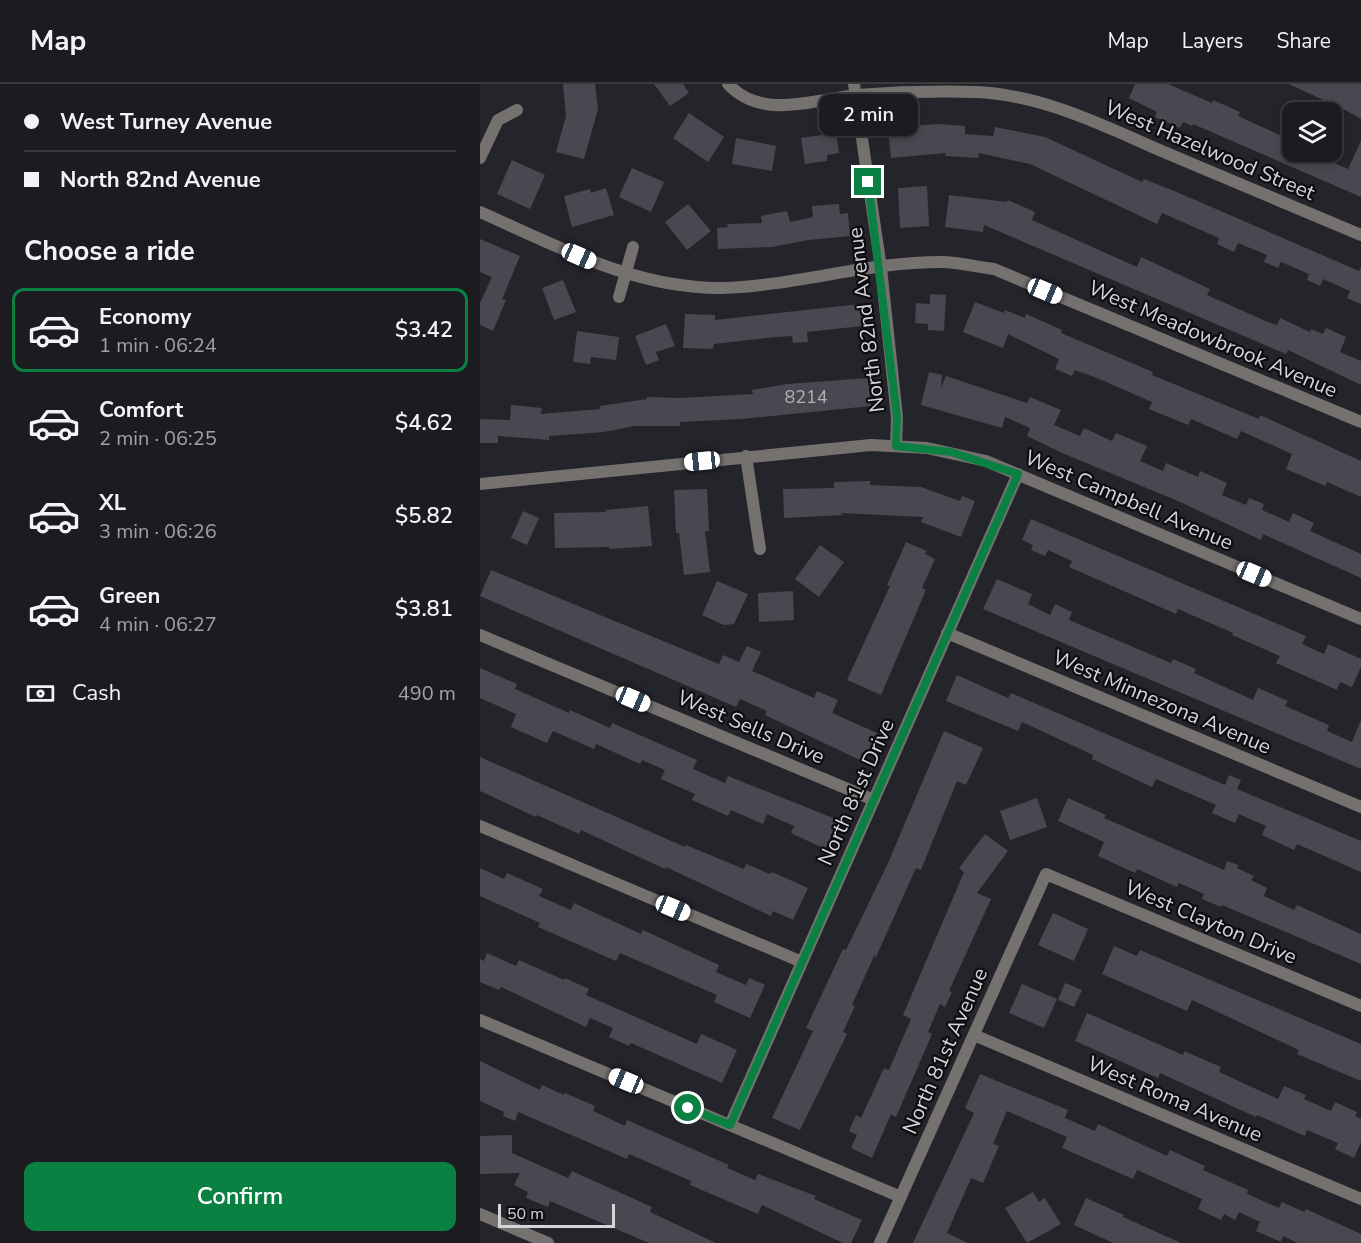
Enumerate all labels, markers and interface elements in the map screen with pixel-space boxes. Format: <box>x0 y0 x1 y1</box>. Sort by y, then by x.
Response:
text: Map <box>30 22 86 60</box>
text: Map <box>1107 27 1149 55</box>
text: Layers <box>1182 27 1243 55</box>
text: Share <box>1276 27 1331 55</box>
street label: West Hazelwood Street <box>1101 93 1320 207</box>
callout: 2 min <box>818 95 918 137</box>
text: 2 min <box>843 101 894 128</box>
map controls <box>1282 102 1342 162</box>
button: layers <box>1282 102 1342 162</box>
text: West Turney Avenue <box>60 107 272 137</box>
text: North 82nd Avenue <box>60 165 261 195</box>
route end <box>854 168 881 195</box>
street label: North 82nd Avenue <box>841 226 891 414</box>
text: Choose a ride <box>24 233 195 270</box>
car <box>559 240 599 272</box>
street label: West Meadowbrook Avenue <box>1084 274 1342 404</box>
car <box>1025 276 1065 306</box>
text: Economy <box>99 302 191 332</box>
icon: car <box>27 303 81 357</box>
text: $3.42 <box>395 315 453 345</box>
text: 1 min · 06:24 <box>99 332 217 359</box>
house number: 8214 <box>784 385 828 409</box>
text: Comfort <box>99 395 183 425</box>
icon: car <box>27 396 81 450</box>
text: $4.62 <box>395 408 453 438</box>
text: 2 min · 06:25 <box>99 425 217 452</box>
street label: West Campbell Avenue <box>1021 443 1237 557</box>
car <box>683 450 721 472</box>
text: XL <box>99 488 126 518</box>
icon: car <box>27 489 81 543</box>
text: $5.82 <box>395 501 453 531</box>
text: 3 min · 06:26 <box>99 518 217 545</box>
car <box>1234 559 1274 589</box>
text: Green <box>99 581 160 611</box>
icon: car <box>27 582 81 636</box>
text: $3.81 <box>395 594 453 624</box>
text: 4 min · 06:27 <box>99 611 217 638</box>
street label: West Minnezona Avenue <box>1048 643 1276 761</box>
icon: cash <box>24 677 57 710</box>
text: Cash <box>72 678 121 708</box>
text: 490 m <box>398 680 456 707</box>
street label: West Sells Drive <box>673 683 829 771</box>
car <box>613 684 653 714</box>
street label: North 81st Drive <box>811 714 901 870</box>
street label: West Clayton Drive <box>1121 873 1301 971</box>
car <box>653 893 693 923</box>
street label: North 81st Avenue <box>896 963 994 1139</box>
street label: West Roma Avenue <box>1083 1050 1267 1148</box>
car <box>606 1066 646 1096</box>
route start <box>674 1094 701 1121</box>
button: Confirm <box>24 1162 456 1231</box>
scale bar <box>498 1201 615 1228</box>
text: 50 m <box>507 1203 544 1225</box>

